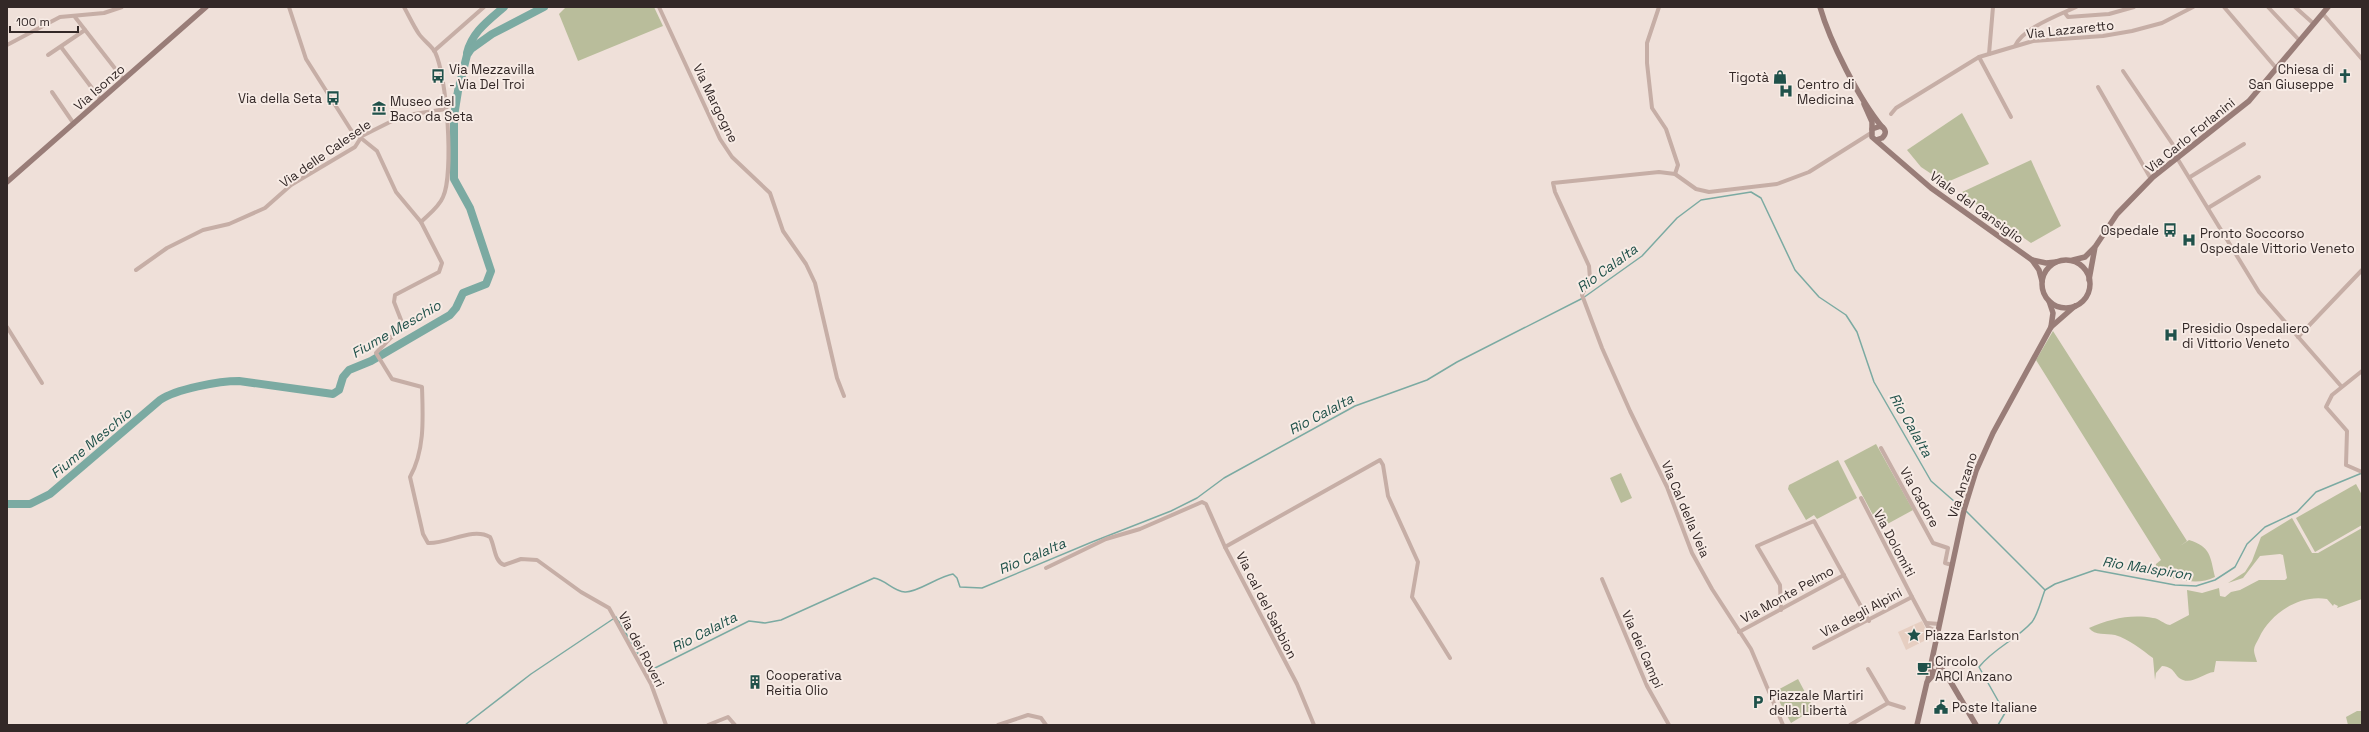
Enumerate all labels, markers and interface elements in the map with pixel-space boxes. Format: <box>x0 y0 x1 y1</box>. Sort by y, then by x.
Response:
scale bar <box>10 8 78 34</box>
text: 100 m <box>16 14 50 30</box>
street label: Via Lazzaretto <box>2025 16 2115 43</box>
street label: Via Isonzo <box>70 60 129 114</box>
place label: Via Mezzavilla - Via Del Troi <box>449 61 535 93</box>
street label: Via Margogne <box>689 61 742 146</box>
place label: Chiesa di San Giuseppe <box>2249 61 2334 93</box>
bus stop icon: Via Mezzavilla - Via Del Troi <box>430 68 446 84</box>
church icon: Chiesa di San Giuseppe <box>2337 68 2353 84</box>
place label: Tigotà <box>1729 69 1770 86</box>
shop icon: Tigotà <box>1772 69 1788 85</box>
place label: Centro di Medicina <box>1797 76 1854 108</box>
hospital icon: Centro di Medicina <box>1778 83 1794 99</box>
place label: Via della Seta <box>238 90 323 107</box>
bus stop icon: Via della Seta <box>325 90 341 106</box>
place label: Museo del Baco da Seta <box>390 93 474 125</box>
street label: Via Carlo Forlanini <box>2142 94 2238 177</box>
museum icon: Museo del Baco da Seta <box>371 100 387 116</box>
street label: Via delle Calesele <box>276 116 374 191</box>
street label: Viale del Cansiglio <box>1926 168 2027 247</box>
place label: Ospedale <box>2101 222 2159 239</box>
bus stop icon: Ospedale <box>2162 222 2178 238</box>
place label: Pronto Soccorso Ospedale Vittorio Veneto <box>2200 225 2355 257</box>
hospital icon: Pronto Soccorso Ospedale Vittorio Veneto <box>2181 232 2197 248</box>
water label: Rio Calalta <box>1573 239 1642 296</box>
water label: Fiume Meschio <box>348 296 444 362</box>
place label: Presidio Ospedaliero di Vittorio Veneto <box>2182 320 2309 352</box>
hospital icon: Presidio Ospedaliero di Vittorio Veneto <box>2163 327 2179 343</box>
water label: Rio Calalta <box>1285 389 1357 439</box>
water label: Rio Calalta <box>1885 390 1937 461</box>
water label: Fiume Meschio <box>47 404 135 482</box>
street label: Via Anzano <box>1944 450 1981 520</box>
street label: Via Cal della Veia <box>1658 458 1714 561</box>
street label: Via Cadore <box>1896 464 1943 530</box>
street label: Via Dolomiti <box>1870 507 1919 580</box>
water label: Rio Calalta <box>996 533 1069 578</box>
street label: Via cal del Sabbion <box>1232 549 1301 662</box>
water label: Rio Malspiron <box>2101 552 2193 584</box>
street label: Via Monte Pelmo <box>1738 562 1837 627</box>
street label: Via degli Alpini <box>1817 584 1905 641</box>
water label: Rio Calalta <box>668 607 741 656</box>
street label: Via dei Campi <box>1618 608 1667 691</box>
street label: Via dei Roveri <box>615 609 669 690</box>
place icon: Piazza Earlston <box>1906 627 1922 643</box>
place label: Piazza Earlston <box>1925 627 2019 644</box>
place label: Circolo ARCI Anzano <box>1935 653 2012 685</box>
cafe icon: Circolo ARCI Anzano <box>1916 660 1932 676</box>
place label: Cooperativa Reitia Olio <box>766 667 842 699</box>
building icon: Cooperativa Reitia Olio <box>747 674 763 690</box>
place label: Piazzale Martiri della Libertà <box>1769 687 1864 719</box>
parking icon: Piazzale Martiri della Libertà <box>1750 694 1766 710</box>
public building icon: Poste Italiane <box>1933 699 1949 715</box>
place label: Poste Italiane <box>1952 699 2037 716</box>

